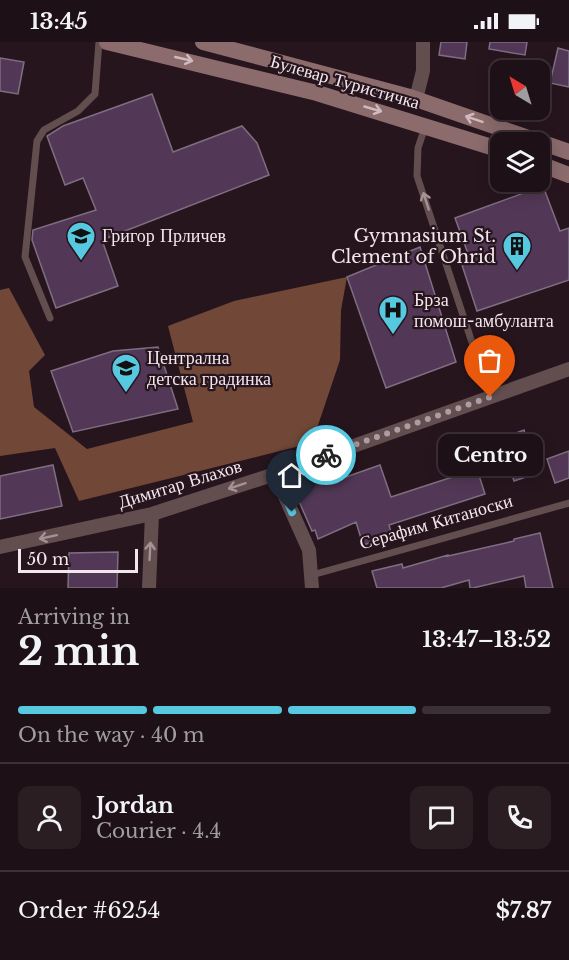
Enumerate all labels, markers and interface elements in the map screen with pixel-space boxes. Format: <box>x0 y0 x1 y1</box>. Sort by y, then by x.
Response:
text: 13:45 <box>30 8 88 35</box>
street label: Булевар Туристичка <box>268 50 422 114</box>
one-way arrow <box>174 54 193 66</box>
north arrow <box>490 60 550 120</box>
map controls <box>490 60 550 192</box>
one-way arrow <box>363 104 382 115</box>
one-way arrow <box>465 113 484 124</box>
button: layers <box>490 132 550 192</box>
one-way arrow <box>419 192 430 211</box>
school or university icon: Григор Прличев <box>65 220 97 262</box>
place label: Григор Прличев <box>102 225 226 247</box>
place label: Gymnasium St. Clement of Ohrid <box>331 225 496 268</box>
building icon: Gymnasium St. Clement of Ohrid <box>501 230 533 272</box>
place label: Брза помош-амбуланта <box>414 289 554 332</box>
hospital icon: Брза помош-амбуланта <box>377 294 409 336</box>
pin <box>464 335 515 397</box>
icon: bag <box>473 344 506 377</box>
place label: Централна детска градинка <box>147 347 271 390</box>
school or university icon: Централна детска градинка <box>110 352 142 394</box>
courier <box>296 425 356 485</box>
callout: Centro <box>438 433 542 475</box>
icon: bike <box>310 439 343 472</box>
text: Centro <box>454 443 527 467</box>
pin <box>266 450 317 512</box>
street label: Димитар Влахов <box>116 455 244 513</box>
icon: home <box>275 459 308 492</box>
one-way arrow <box>228 482 247 493</box>
street label: Серафим Китаноски <box>357 490 515 554</box>
one-way arrow <box>39 531 58 543</box>
one-way arrow <box>145 541 156 561</box>
scale bar <box>18 546 138 574</box>
text: 50 m <box>27 549 69 569</box>
text: Arriving in <box>18 605 130 629</box>
text: 13:47–13:52 <box>422 626 551 653</box>
text: 2 min <box>18 627 139 676</box>
text: On the way · 40 m <box>18 723 204 747</box>
button: person <box>18 786 81 849</box>
button: chat <box>410 786 473 849</box>
button: phone <box>488 786 551 849</box>
text: Jordan <box>96 792 174 819</box>
text: Courier · 4.4 <box>96 819 221 843</box>
text: Order #6254 <box>18 897 161 924</box>
text: $7.87 <box>496 897 551 924</box>

